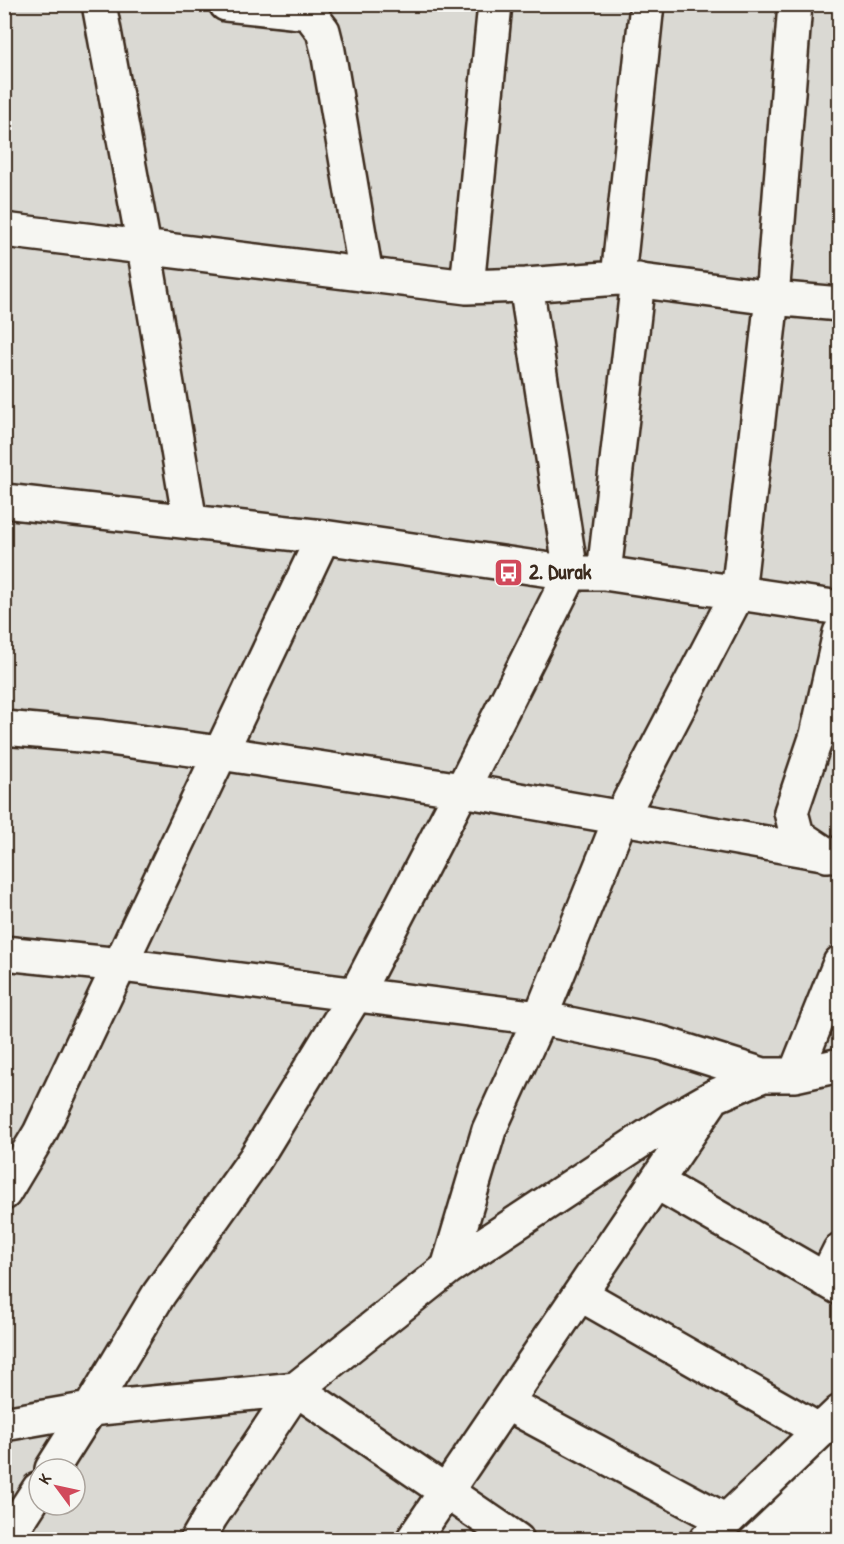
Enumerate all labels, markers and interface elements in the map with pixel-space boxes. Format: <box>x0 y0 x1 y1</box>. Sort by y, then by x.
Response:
bus stop icon: 2. Durak <box>492 556 524 588</box>
place label: 2. Durak <box>529 557 592 586</box>
north arrow <box>27 1457 87 1517</box>
text: K <box>33 1469 56 1488</box>

